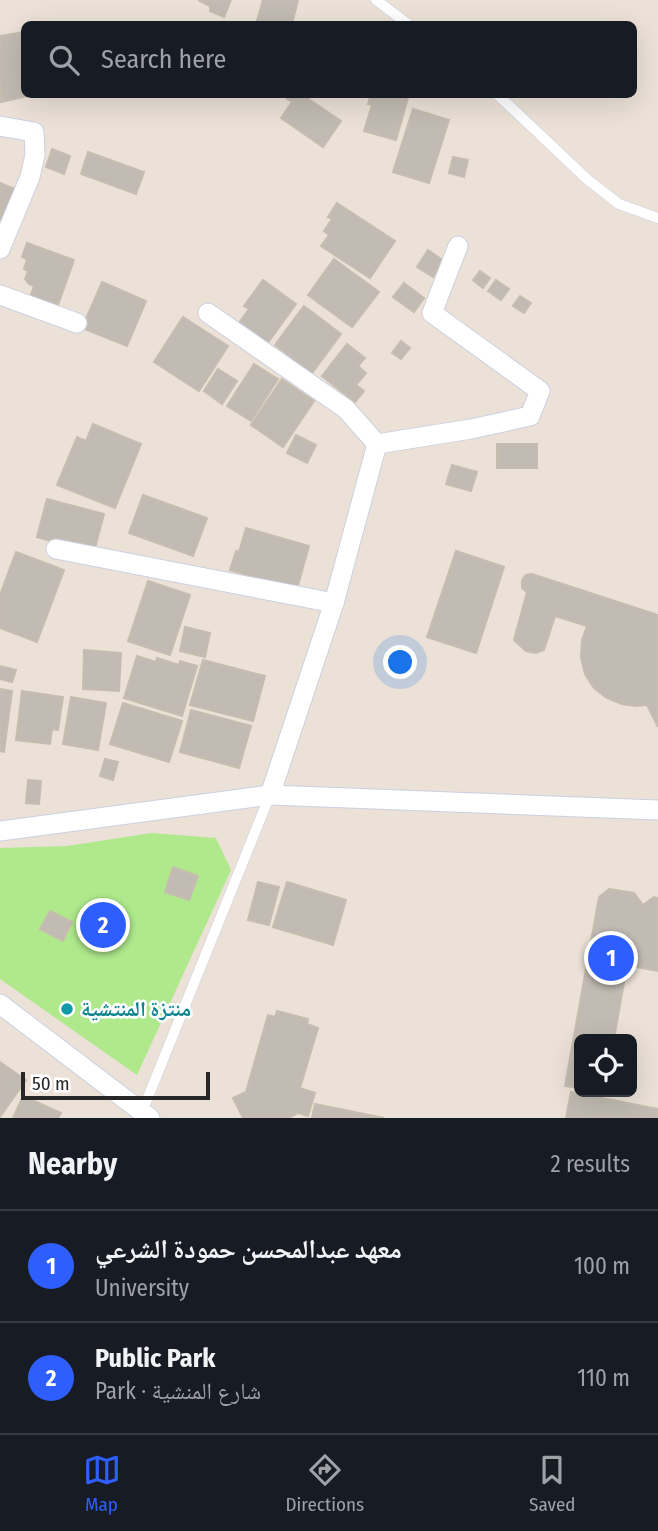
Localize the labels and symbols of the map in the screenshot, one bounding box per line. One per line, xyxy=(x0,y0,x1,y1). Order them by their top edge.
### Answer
your location xyxy=(383,645,417,679)
pin: 2 xyxy=(80,899,126,951)
pin: 1 xyxy=(588,932,634,984)
place label: منتزة المنتشية xyxy=(81,996,191,1022)
marker: منتزة المنتشية xyxy=(59,1001,75,1017)
scale bar xyxy=(21,1069,210,1101)

